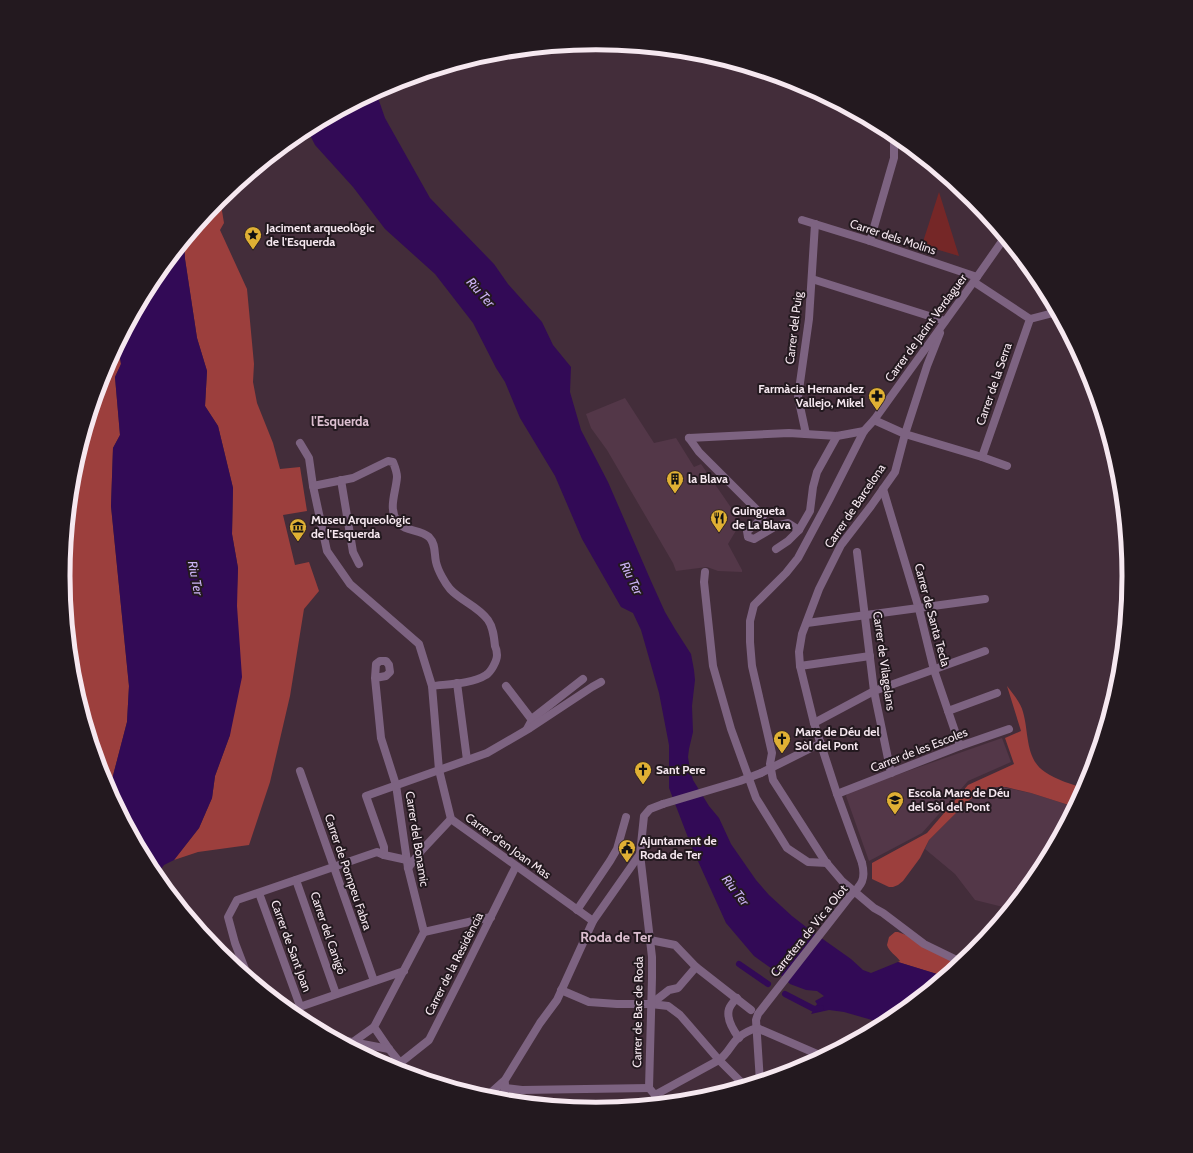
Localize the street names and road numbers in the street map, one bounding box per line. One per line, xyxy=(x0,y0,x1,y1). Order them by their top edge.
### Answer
street label: Carrer dels Molins xyxy=(848,216,938,258)
street label: Carrer de Jacint Verdaguer xyxy=(881,271,970,385)
street label: Carrer del Puig xyxy=(782,290,806,365)
street label: Carrer de la Serra xyxy=(972,340,1015,427)
street label: Carrer de Barcelona xyxy=(821,460,889,551)
street label: Carrer de Santa Tecla xyxy=(911,562,954,668)
street label: Carrer de Vilagelans xyxy=(870,610,899,712)
street label: Carrer de les Escoles xyxy=(868,724,969,775)
street label: Carrer del Bonamic xyxy=(403,790,433,888)
street label: Carrer d'en Joan Mas xyxy=(462,809,554,882)
street label: Carrer de Pompeu Fabra xyxy=(322,812,375,932)
street label: Carretera de Vic a Olot xyxy=(767,882,850,980)
street label: Carrer del Canigó xyxy=(307,889,350,977)
street label: Carrer de Sant Joan xyxy=(268,898,315,994)
street label: Carrer de la Residència xyxy=(421,909,486,1018)
street label: Carrer de Bac de Roda xyxy=(629,956,646,1068)

